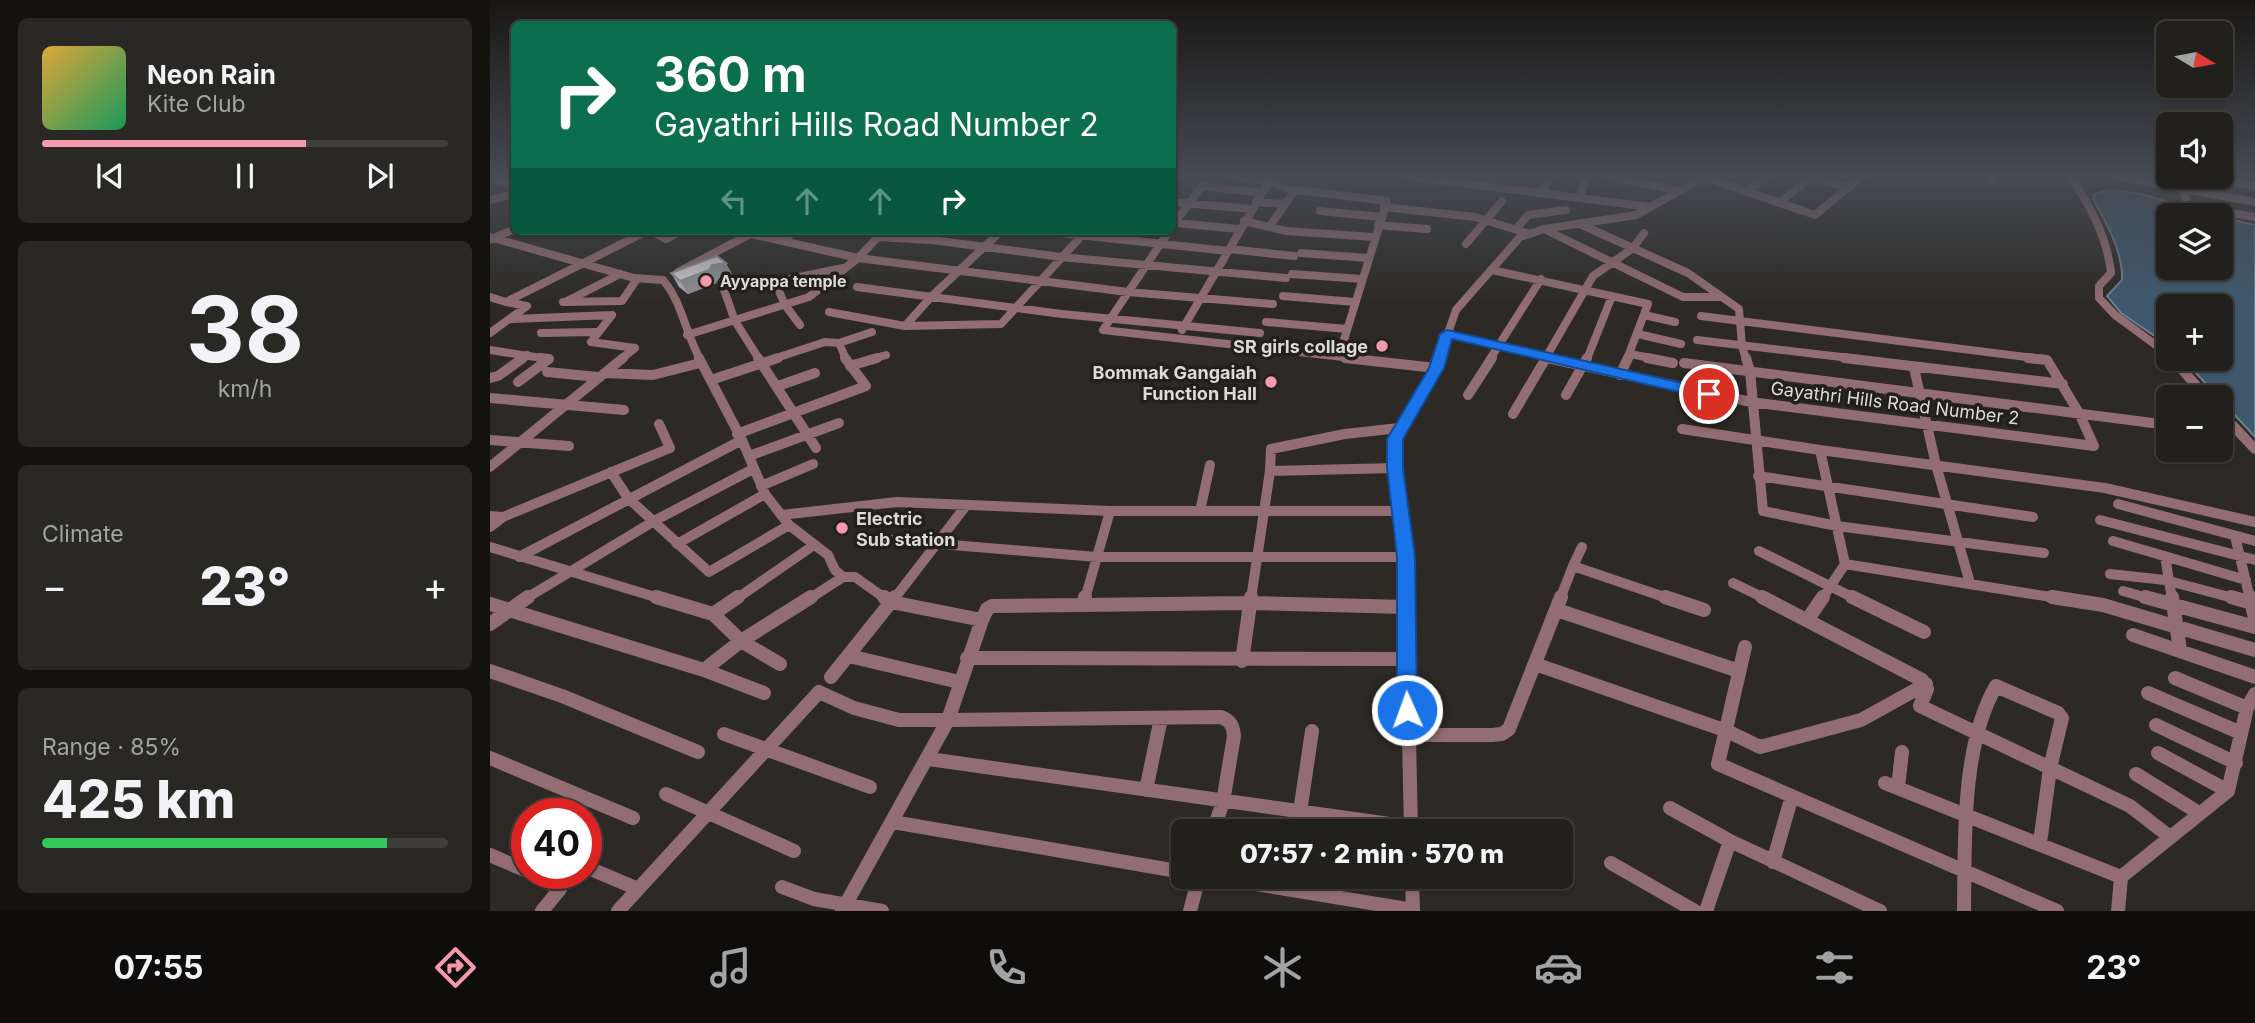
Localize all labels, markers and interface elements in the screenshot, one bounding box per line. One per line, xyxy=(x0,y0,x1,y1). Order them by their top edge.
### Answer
north arrow xyxy=(2156,21,2233,98)
map controls xyxy=(2156,21,2233,462)
text: 360 m xyxy=(654,45,807,104)
icon: right xyxy=(539,49,630,140)
text: Neon Rain xyxy=(147,59,276,90)
text: Kite Club xyxy=(147,90,246,118)
text: Gayathri Hills Road Number 2 xyxy=(654,105,1099,144)
button: sound xyxy=(2156,112,2233,189)
icon: previous xyxy=(91,157,129,195)
icon: pause xyxy=(226,157,264,195)
icon: next xyxy=(361,157,399,195)
icon: left xyxy=(715,182,753,220)
icon: ahead xyxy=(788,182,826,220)
icon: ahead xyxy=(861,182,899,220)
icon: right xyxy=(934,182,972,220)
button: layers xyxy=(2156,203,2233,280)
place label: Ayyappa temple xyxy=(720,271,846,291)
marker: Ayyappa temple xyxy=(698,273,714,289)
text: 38 xyxy=(186,274,304,384)
button: + xyxy=(2156,294,2233,371)
place label: SR girls collage xyxy=(1233,336,1368,357)
marker: SR girls collage xyxy=(1374,338,1390,354)
place label: Bommak Gangaiah Function Hall xyxy=(1093,362,1257,404)
pin xyxy=(1679,364,1739,424)
marker: Bommak Gangaiah Function Hall xyxy=(1263,374,1279,390)
text: km/h xyxy=(218,375,272,403)
icon: arrive xyxy=(1690,375,1728,413)
street label: Gayathri Hills Road Number 2 xyxy=(1770,377,2020,429)
button: − xyxy=(2156,385,2233,462)
place label: Electric Sub station xyxy=(856,508,956,550)
text: Climate xyxy=(42,520,124,548)
marker: Electric Sub station xyxy=(834,520,850,536)
text: 23° xyxy=(199,555,291,618)
text: − xyxy=(42,563,67,609)
text: + xyxy=(423,563,448,609)
position arrow xyxy=(1370,673,1444,747)
text: Range · 85% xyxy=(42,733,181,761)
text: 425 km xyxy=(42,768,235,831)
speed limit sign: 40 xyxy=(511,798,602,889)
text: 07:57 · 2 min · 570 m xyxy=(1240,838,1504,869)
icon: directions xyxy=(431,943,480,992)
icon: music xyxy=(706,943,755,992)
icon: phone xyxy=(982,943,1031,992)
icon: climate xyxy=(1258,943,1307,992)
icon: car xyxy=(1534,943,1583,992)
icon: filters xyxy=(1810,943,1859,992)
text: 07:55 xyxy=(113,948,204,987)
text: 23° xyxy=(2086,948,2142,987)

